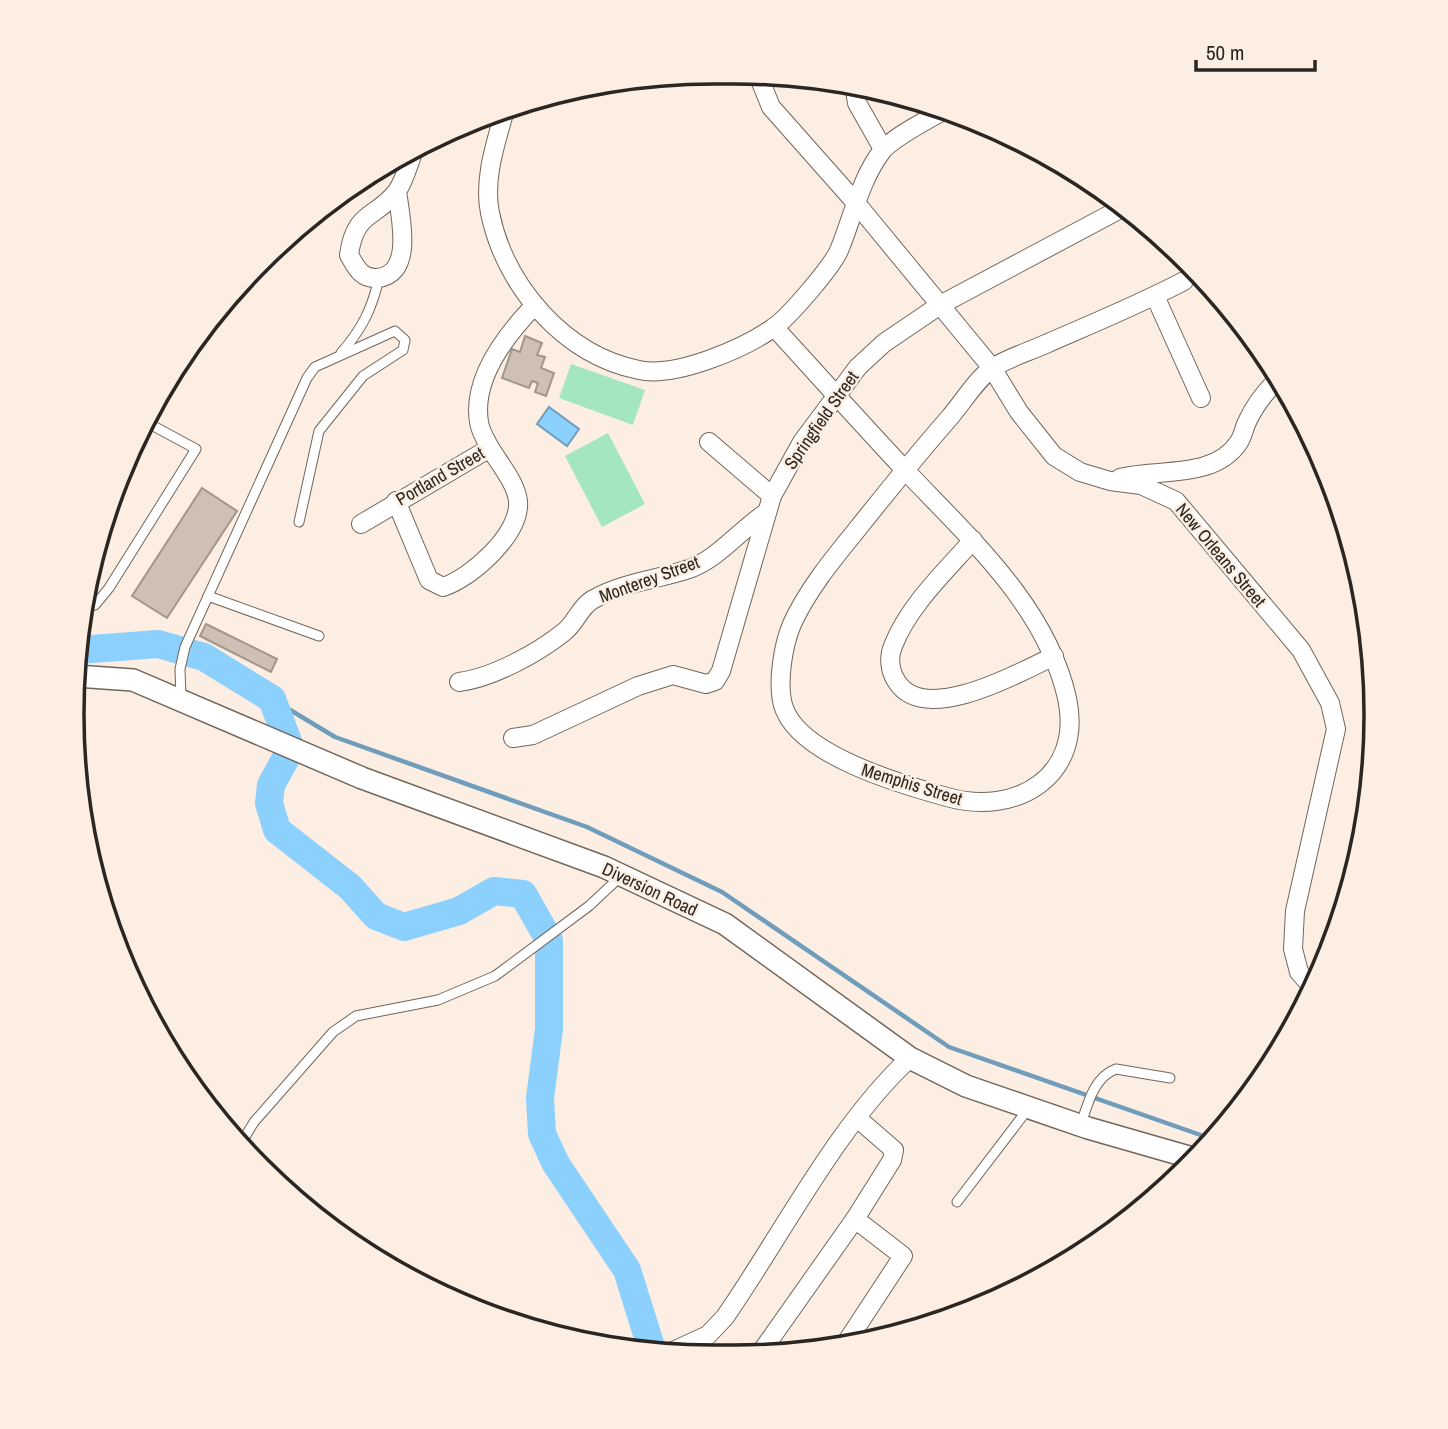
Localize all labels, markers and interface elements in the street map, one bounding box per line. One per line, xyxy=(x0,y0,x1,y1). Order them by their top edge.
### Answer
scale bar xyxy=(1196,28,1315,72)
text: 50 m xyxy=(1206,38,1244,67)
street label: Springfield Street xyxy=(778,366,864,474)
street label: Portland Street xyxy=(391,441,489,511)
street label: New Orleans Street xyxy=(1170,498,1272,612)
street label: Monterey Street xyxy=(595,549,703,609)
street label: Memphis Street xyxy=(859,757,965,811)
street label: Diversion Road xyxy=(598,856,702,922)

